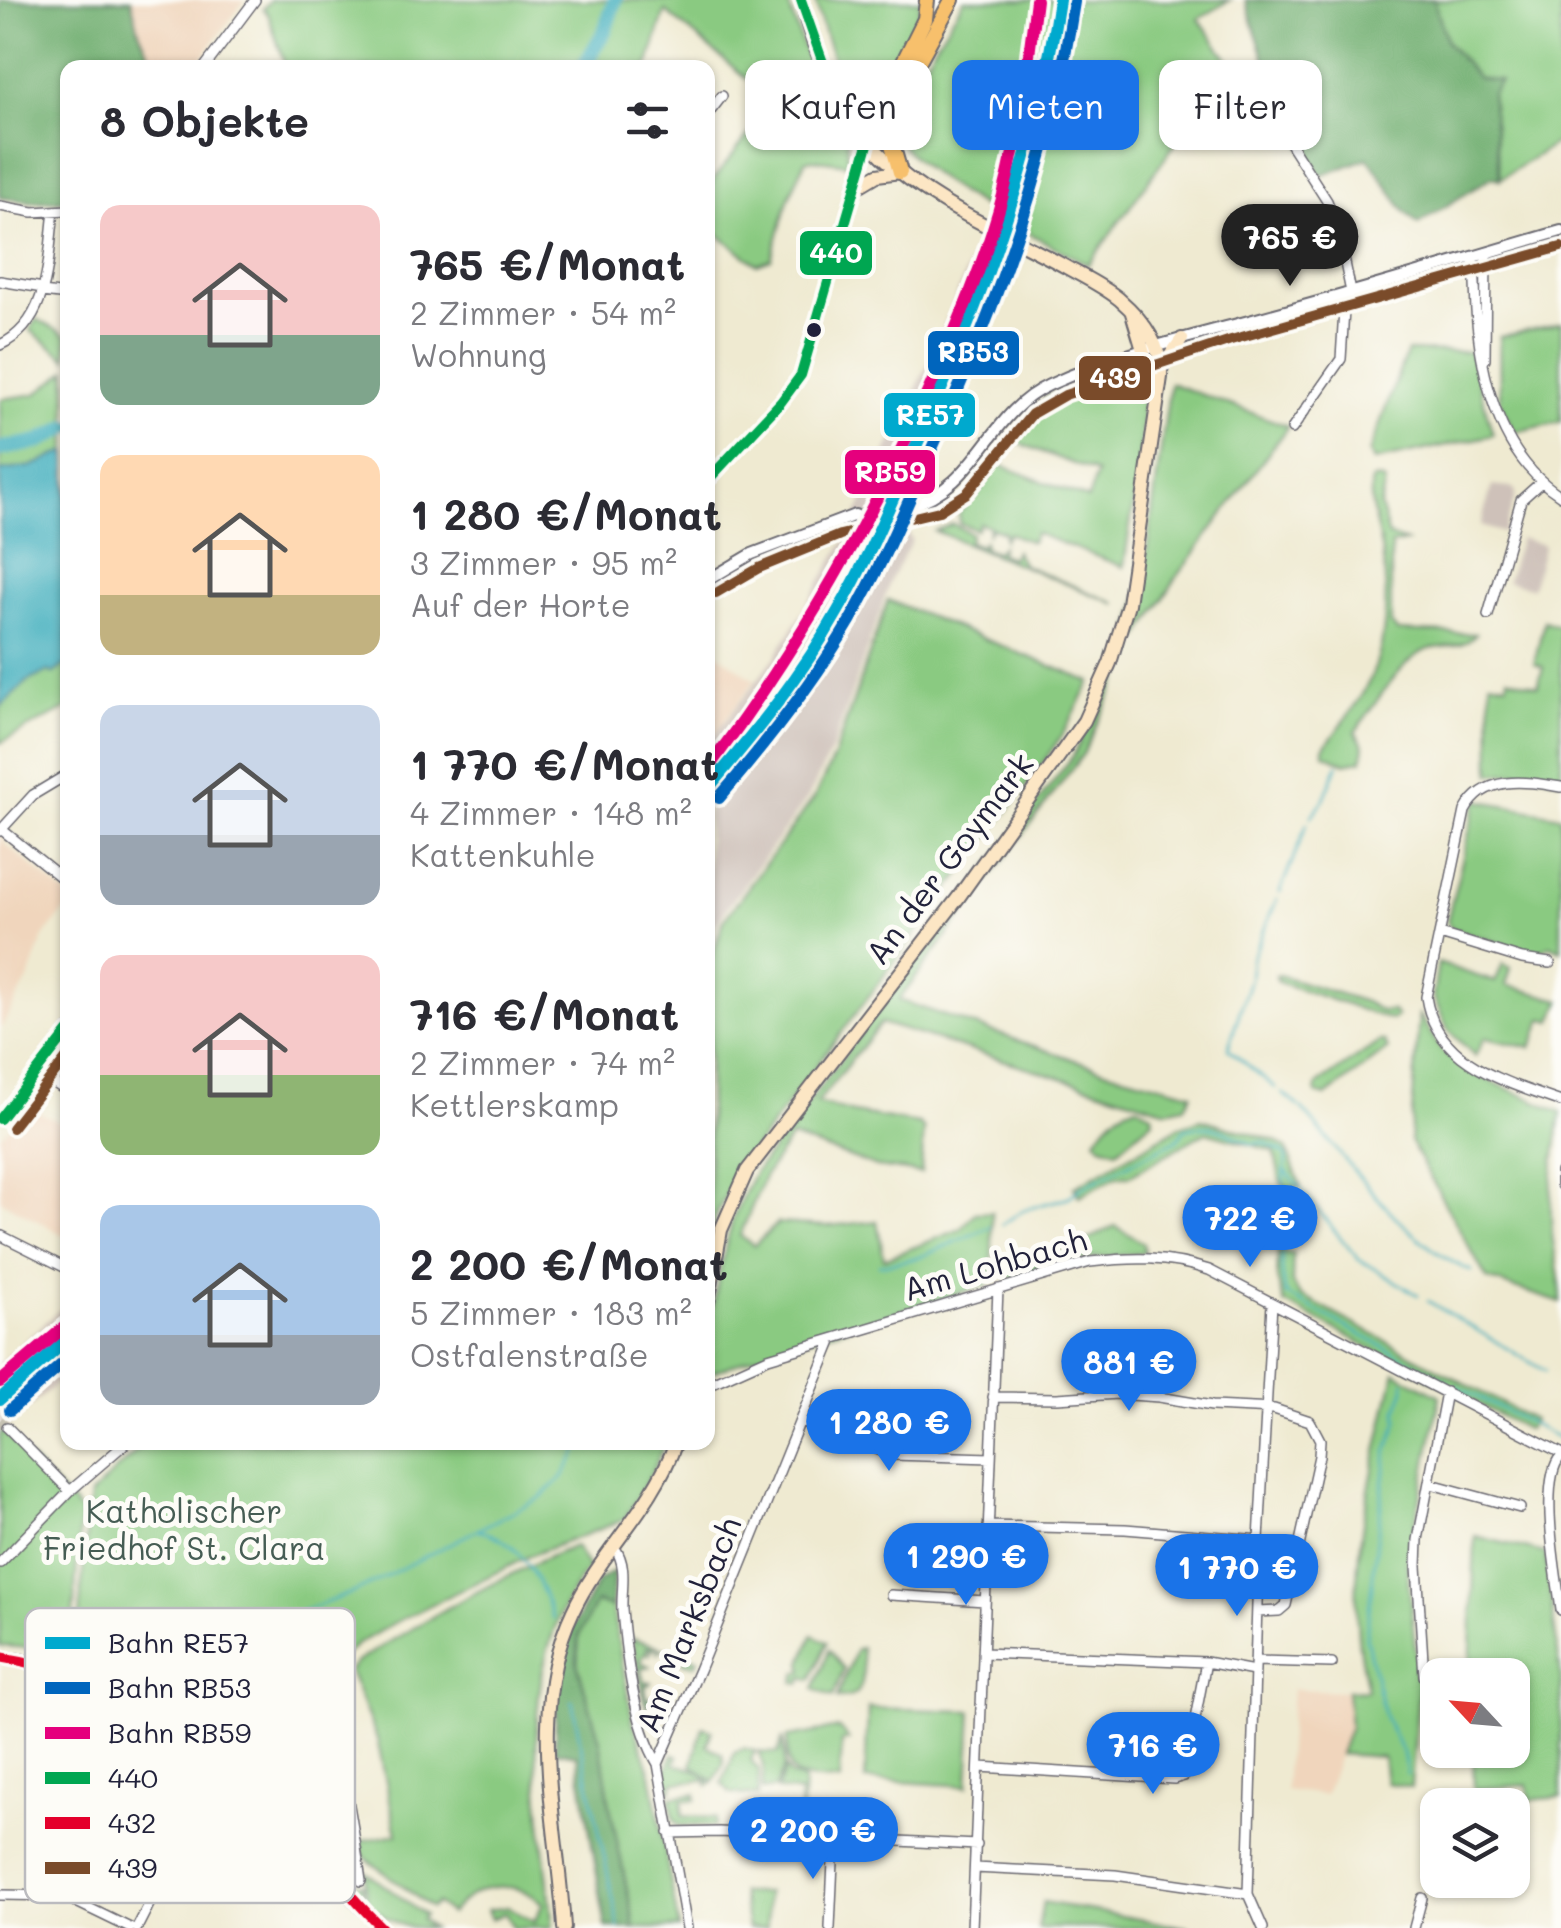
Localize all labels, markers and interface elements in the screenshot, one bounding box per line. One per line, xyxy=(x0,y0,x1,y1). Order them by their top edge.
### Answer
chip: Kaufen xyxy=(745,60,932,150)
chip: Mieten xyxy=(952,60,1139,150)
chip: Filter xyxy=(1159,60,1322,150)
text: 8 Objekte xyxy=(100,93,309,148)
icon: filters xyxy=(620,93,675,148)
pin: 765 € xyxy=(1220,204,1360,289)
text: 765 € xyxy=(1243,215,1337,257)
line badge: 440 xyxy=(798,229,874,277)
text: 440 xyxy=(809,234,863,270)
text: 765 €/Monat xyxy=(410,236,685,291)
icon: home xyxy=(180,245,300,365)
text: 2 Zimmer · 54 m² xyxy=(410,291,676,333)
unlabelled marker xyxy=(804,320,824,340)
line badge: RB53 xyxy=(926,329,1021,377)
text: Wohnung xyxy=(410,333,547,375)
text: RB53 xyxy=(937,333,1009,369)
line badge: 439 xyxy=(1077,354,1153,402)
text: 439 xyxy=(1089,359,1141,395)
line badge: RE57 xyxy=(882,391,977,439)
text: RE57 xyxy=(895,396,965,432)
line badge: RB59 xyxy=(843,448,937,496)
text: RB59 xyxy=(854,453,926,489)
text: 1 280 €/Monat xyxy=(410,486,722,541)
icon: home xyxy=(180,495,300,615)
text: 3 Zimmer · 95 m² xyxy=(410,541,677,583)
text: Auf der Horte xyxy=(410,583,630,625)
text: 1 770 €/Monat xyxy=(410,736,719,791)
street label: An der Goymark xyxy=(855,744,1043,973)
icon: home xyxy=(180,745,300,865)
text: 4 Zimmer · 148 m² xyxy=(410,791,692,833)
text: Kattenkuhle xyxy=(410,833,595,875)
text: 716 €/Monat xyxy=(410,986,679,1041)
icon: home xyxy=(180,995,300,1115)
text: 2 Zimmer · 74 m² xyxy=(410,1041,675,1083)
text: Kettlerskamp xyxy=(410,1083,619,1125)
pin: 722 € xyxy=(1180,1185,1320,1270)
text: 722 € xyxy=(1204,1196,1296,1238)
street label: Am Lohbach xyxy=(898,1217,1091,1309)
text: 2 200 €/Monat xyxy=(410,1236,728,1291)
icon: home xyxy=(180,1245,300,1365)
text: 5 Zimmer · 183 m² xyxy=(410,1291,692,1333)
pin: 881 € xyxy=(1059,1329,1199,1414)
text: Ostfalenstraße xyxy=(410,1333,649,1375)
text: 881 € xyxy=(1083,1340,1175,1382)
pin: 1 280 € xyxy=(797,1389,981,1474)
text: 1 280 € xyxy=(828,1400,950,1442)
park label: Katholischer Friedhof St. Clara xyxy=(43,1489,325,1568)
street label: Am Marksbach xyxy=(625,1510,750,1738)
pin: 1 290 € xyxy=(874,1523,1058,1608)
text: 1 290 € xyxy=(906,1534,1026,1576)
pin: 1 770 € xyxy=(1145,1534,1329,1619)
text: 1 770 € xyxy=(1177,1545,1297,1587)
legend xyxy=(25,1608,355,1903)
text: Bahn RE57 xyxy=(108,1624,249,1660)
north arrow xyxy=(1420,1658,1530,1768)
map controls xyxy=(1420,1658,1530,1898)
text: Bahn RB53 xyxy=(108,1669,251,1705)
pin: 716 € xyxy=(1083,1712,1223,1797)
text: Bahn RB59 xyxy=(108,1714,251,1750)
text: 716 € xyxy=(1109,1723,1197,1765)
text: 440 xyxy=(108,1759,158,1795)
button: layers xyxy=(1420,1788,1530,1898)
pin: 2 200 € xyxy=(721,1797,905,1882)
text: 432 xyxy=(108,1804,156,1840)
text: 2 200 € xyxy=(750,1808,876,1850)
text: 439 xyxy=(108,1849,157,1885)

